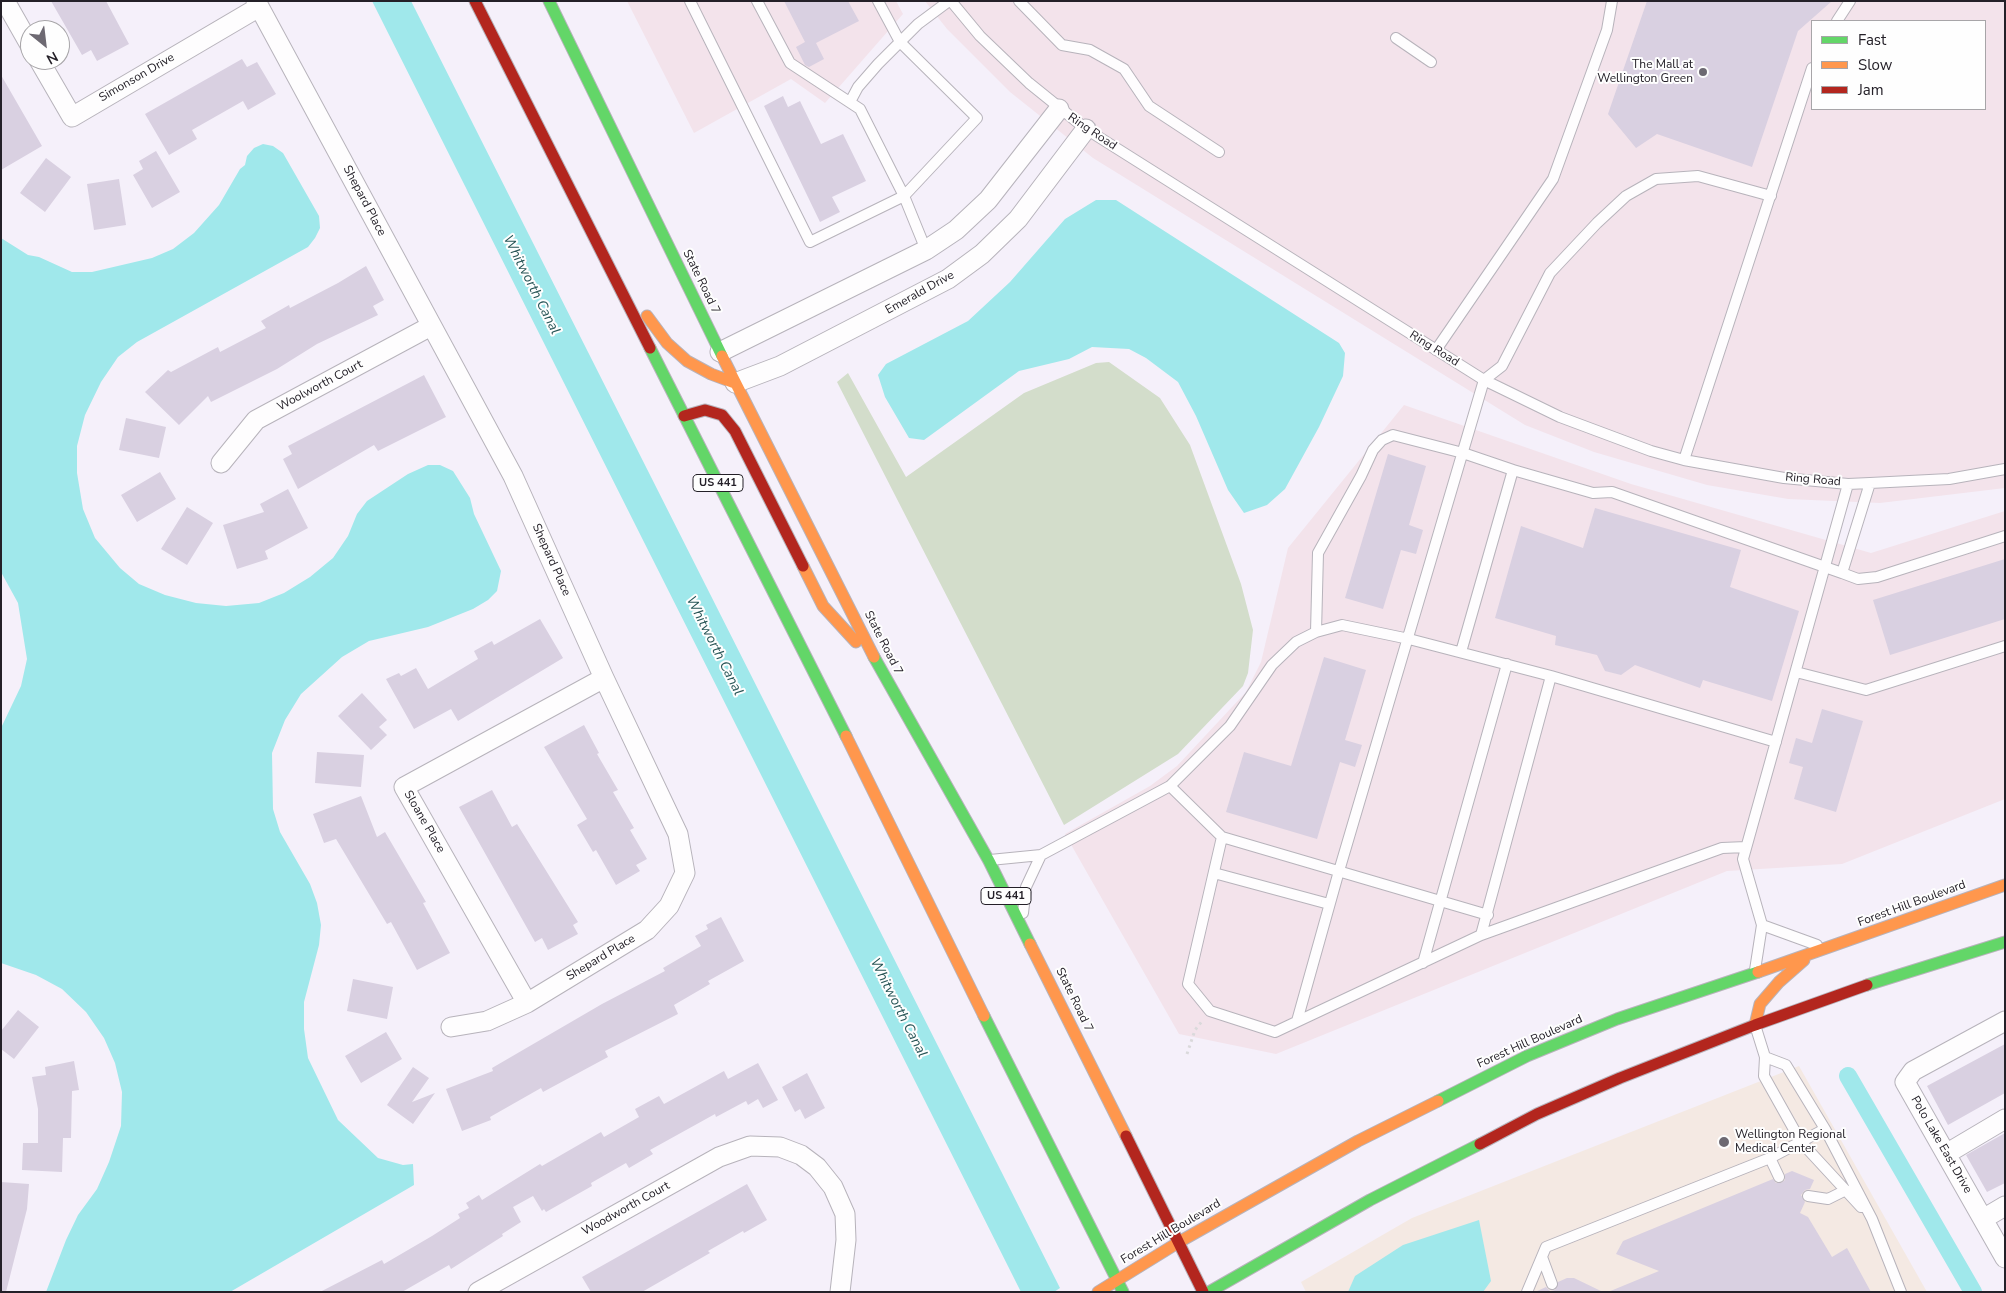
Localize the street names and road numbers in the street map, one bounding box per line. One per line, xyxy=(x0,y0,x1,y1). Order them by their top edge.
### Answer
street label: Simonson Drive xyxy=(97,51,177,105)
street label: Ring Road xyxy=(1065,110,1119,154)
street label: Shepard Place xyxy=(339,163,389,239)
street label: State Road 7 xyxy=(679,248,723,316)
street label: Emerald Drive xyxy=(883,268,957,318)
street label: Ring Road xyxy=(1407,328,1461,370)
street label: Woolworth Court xyxy=(275,357,365,415)
street label: Ring Road xyxy=(1785,470,1841,490)
road number: US 441 xyxy=(693,474,743,492)
street label: Shepard Place xyxy=(529,522,573,598)
street label: State Road 7 xyxy=(861,609,905,677)
street label: Sloane Place xyxy=(400,788,448,856)
street label: Forest Hill Boulevard xyxy=(1856,878,1968,930)
road number: US 441 xyxy=(981,888,1031,904)
street label: Shepard Place xyxy=(564,932,638,984)
street label: State Road 7 xyxy=(1052,966,1096,1034)
street label: Forest Hill Boulevard xyxy=(1475,1012,1585,1072)
street label: Polo Lake East Drive xyxy=(1907,1094,1975,1196)
street label: Woodworth Court xyxy=(580,1179,672,1239)
street label: Forest Hill Boulevard xyxy=(1119,1197,1223,1267)

